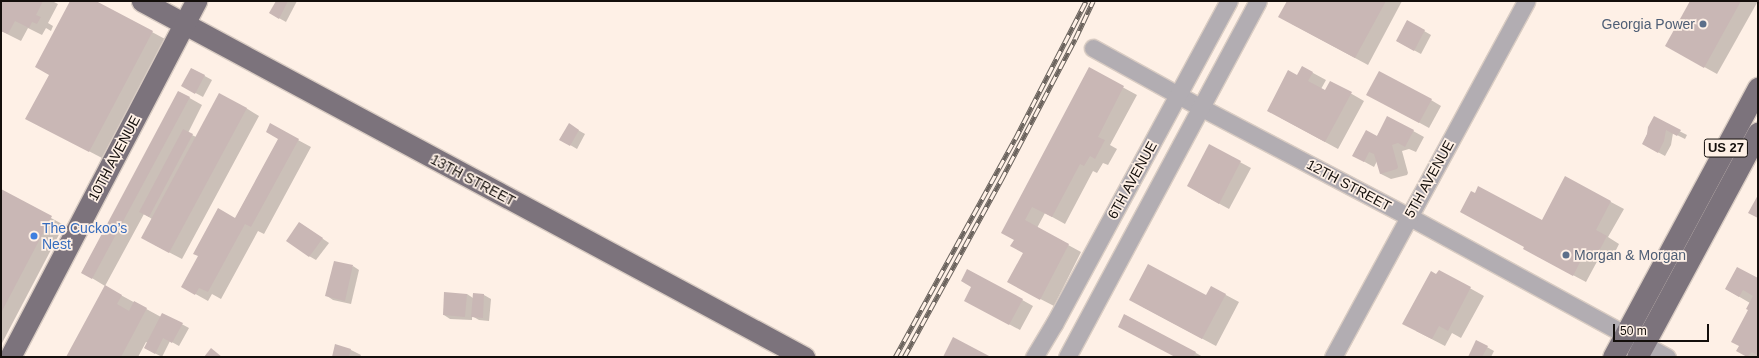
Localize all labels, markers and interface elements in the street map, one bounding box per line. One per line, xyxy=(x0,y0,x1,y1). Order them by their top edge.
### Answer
place label: Georgia Power xyxy=(1602,16,1695,32)
marker: Georgia Power xyxy=(1698,19,1708,29)
street label: 10TH AVENUE xyxy=(84,112,144,204)
street label: 5TH AVENUE xyxy=(1401,137,1457,221)
road number: US 27 xyxy=(1703,137,1749,159)
street label: 6TH AVENUE xyxy=(1104,138,1160,222)
street label: 13TH STREET xyxy=(428,151,518,209)
street label: 12TH STREET xyxy=(1304,156,1394,214)
place label: The Cuckoo’s Nest xyxy=(42,220,127,252)
marker: The Cuckoo’s Nest xyxy=(29,231,39,241)
place label: Morgan & Morgan xyxy=(1574,247,1686,263)
marker: Morgan & Morgan xyxy=(1561,250,1571,260)
scale bar xyxy=(1615,316,1711,342)
text: 50 m xyxy=(1620,324,1647,338)

